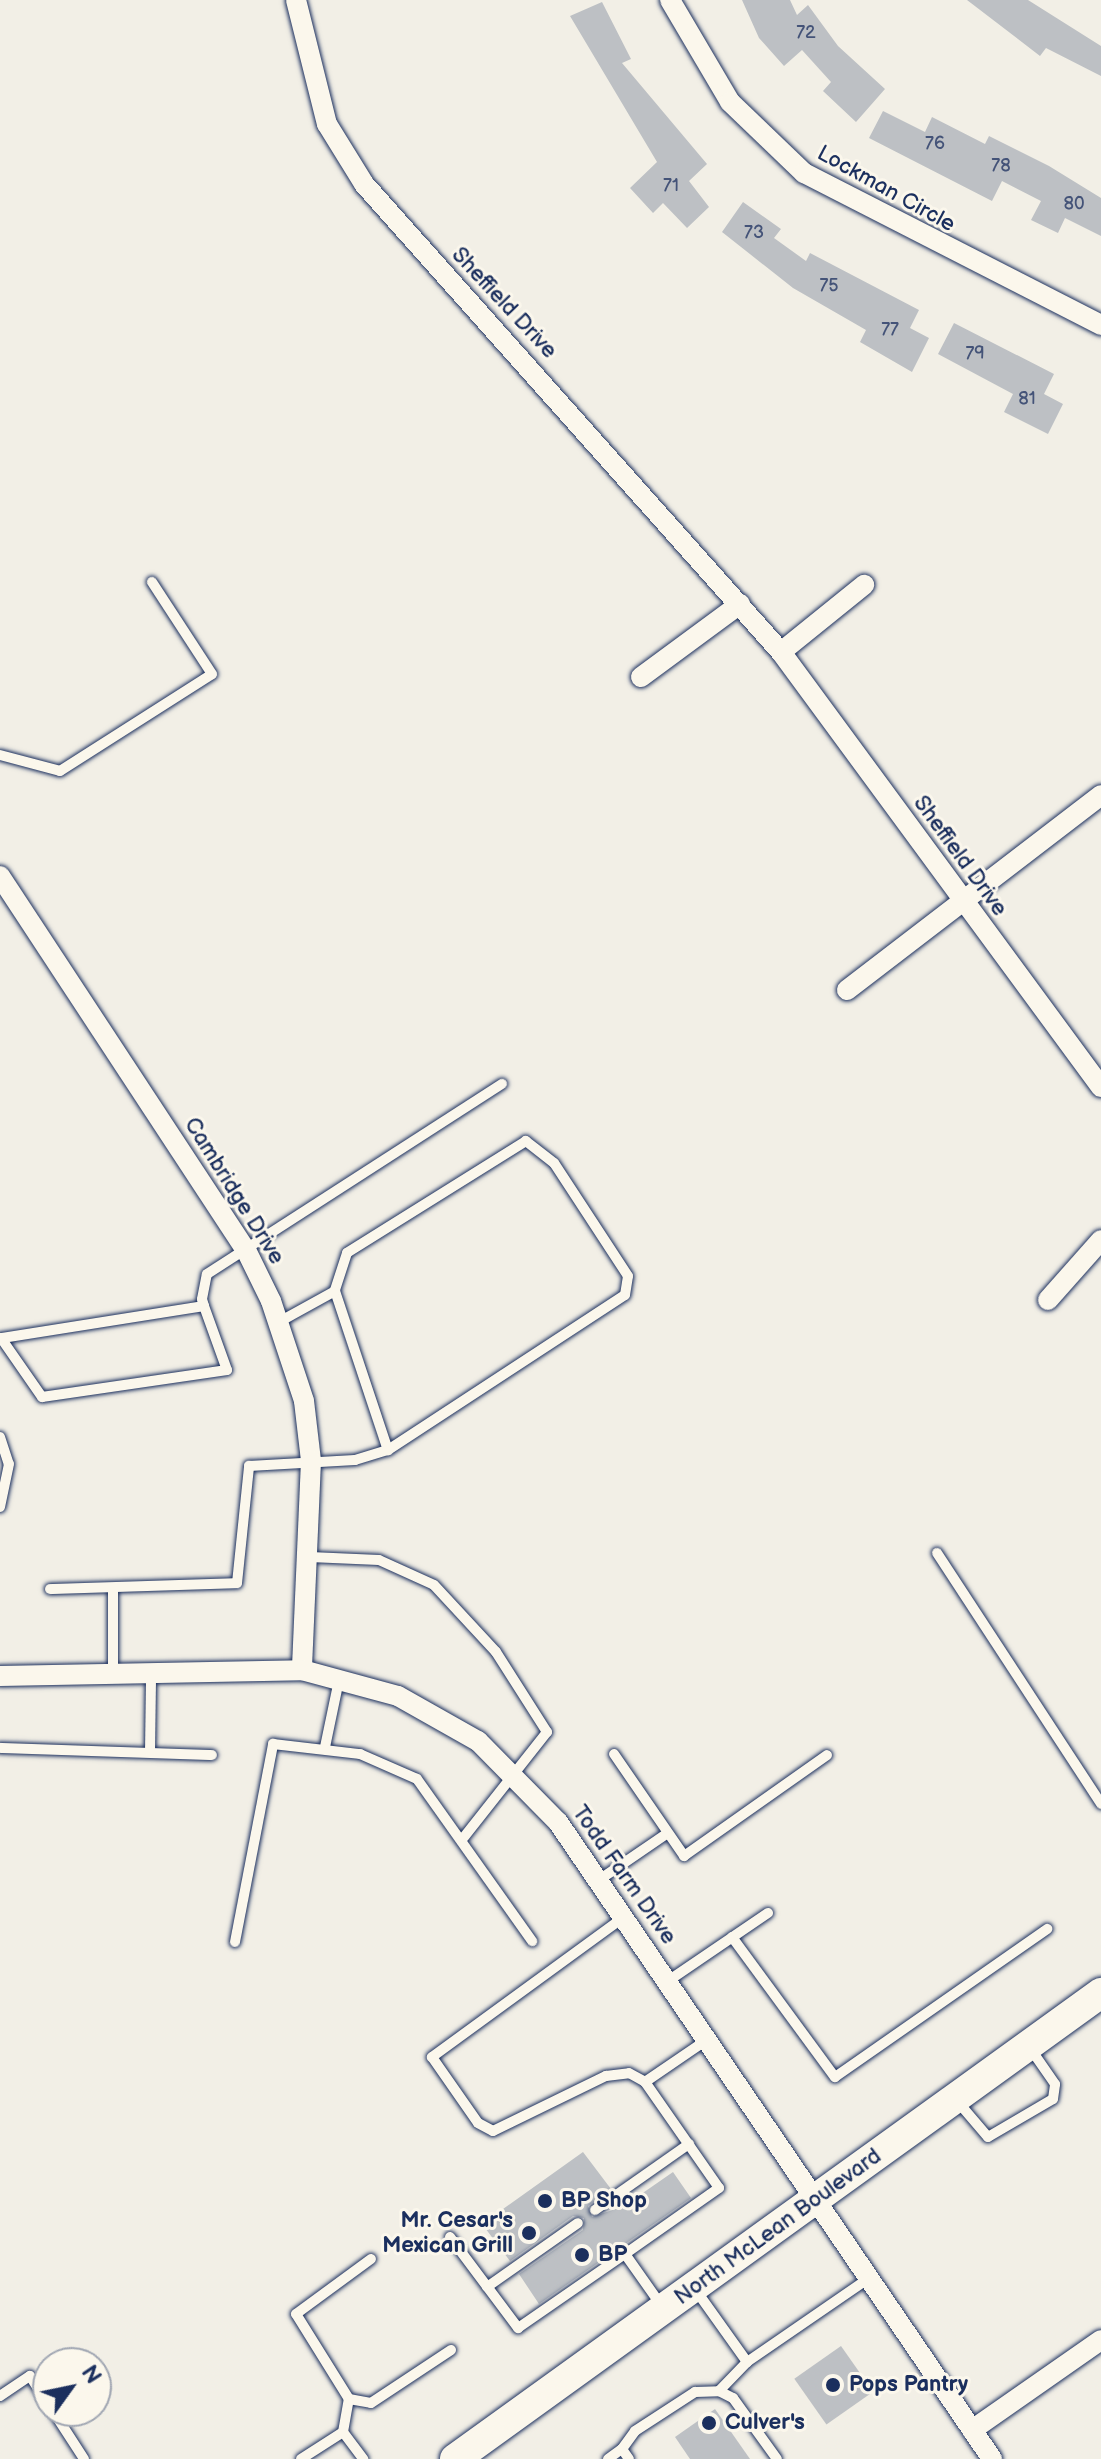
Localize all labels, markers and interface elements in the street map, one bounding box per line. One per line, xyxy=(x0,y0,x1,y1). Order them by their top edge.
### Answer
house number: 72 xyxy=(796,22,816,44)
house number: 76 xyxy=(925,133,945,155)
street label: Lockman Circle xyxy=(812,140,960,238)
house number: 78 xyxy=(991,155,1011,177)
house number: 71 xyxy=(663,175,679,197)
house number: 80 xyxy=(1063,193,1085,215)
house number: 73 xyxy=(744,222,764,244)
street label: Sheffield Drive xyxy=(446,242,562,364)
house number: 75 xyxy=(819,275,839,297)
house number: 77 xyxy=(881,319,899,341)
house number: 79 xyxy=(965,343,985,365)
house number: 81 xyxy=(1018,388,1036,410)
street label: Sheffield Drive xyxy=(908,791,1012,921)
street label: Cambridge Drive xyxy=(178,1113,290,1269)
street label: Todd Farm Drive xyxy=(566,1801,682,1949)
street label: North McLean Boulevard xyxy=(670,2143,886,2311)
place label: BP Shop xyxy=(561,2188,647,2214)
marker: BP Shop xyxy=(536,2192,554,2210)
place label: Mr. Cesar's Mexican Grill xyxy=(382,2207,513,2258)
marker: Mr. Cesar's Mexican Grill xyxy=(520,2224,538,2242)
place label: BP xyxy=(598,2242,627,2268)
marker: BP xyxy=(573,2246,591,2264)
north arrow xyxy=(32,2347,112,2427)
text: N xyxy=(75,2360,107,2389)
place label: Pops Pantry xyxy=(849,2372,968,2398)
marker: Pops Pantry xyxy=(824,2376,842,2394)
place label: Culver's xyxy=(725,2410,805,2436)
marker: Culver's xyxy=(700,2414,718,2432)

